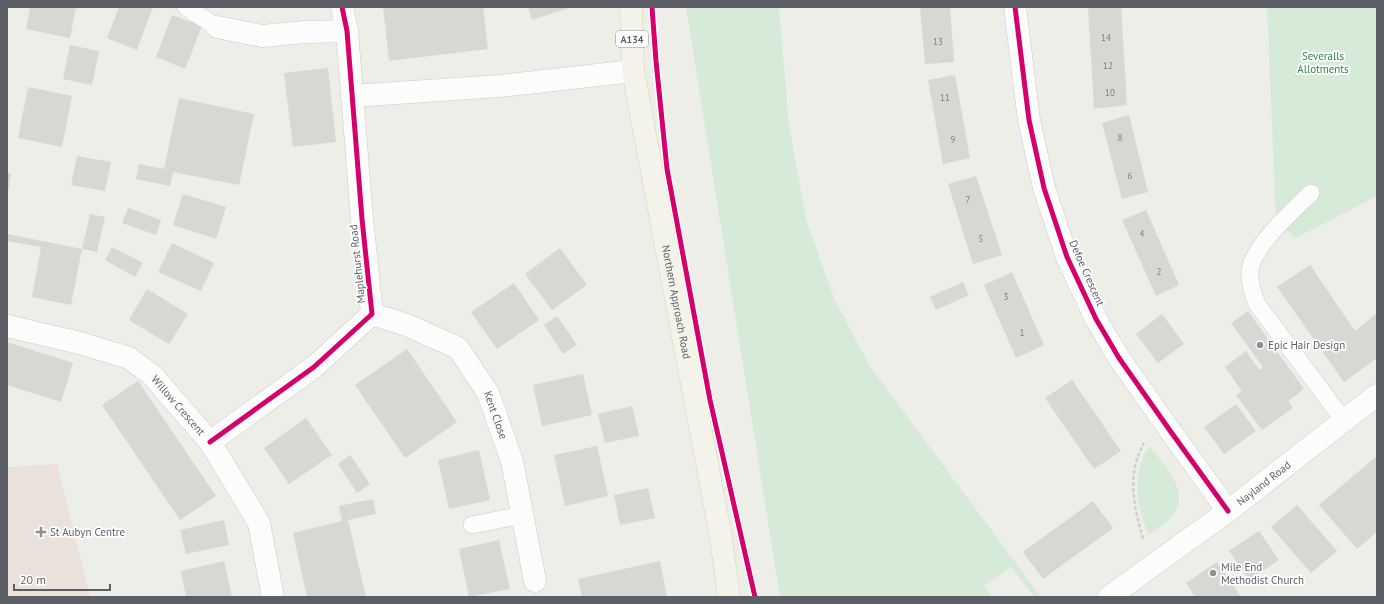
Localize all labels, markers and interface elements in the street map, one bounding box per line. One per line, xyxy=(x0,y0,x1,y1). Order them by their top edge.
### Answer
road number: A134 xyxy=(616,31,648,47)
house number: 14 xyxy=(1101,32,1111,43)
house number: 13 xyxy=(933,36,943,47)
park label: Severalls Allotments xyxy=(1297,49,1349,76)
house number: 12 xyxy=(1103,60,1113,71)
house number: 10 xyxy=(1105,87,1115,98)
house number: 11 xyxy=(940,92,950,103)
house number: 8 xyxy=(1118,132,1123,143)
house number: 9 xyxy=(951,134,956,145)
house number: 6 xyxy=(1128,170,1133,181)
house number: 7 xyxy=(966,194,971,205)
street label: Maplehurst Road xyxy=(346,224,368,304)
house number: 4 xyxy=(1140,228,1145,239)
house number: 5 xyxy=(979,233,984,244)
street label: Defoe Crescent xyxy=(1066,238,1108,308)
street label: Northern Approach Road xyxy=(659,244,694,360)
house number: 2 xyxy=(1157,266,1162,277)
house number: 3 xyxy=(1004,291,1009,302)
house number: 1 xyxy=(1020,327,1025,338)
place label: Epic Hair Design xyxy=(1268,338,1345,352)
marker: Epic Hair Design xyxy=(1255,340,1265,350)
street label: Willow Crescent xyxy=(148,372,208,439)
street label: Kent Close xyxy=(481,389,511,441)
street label: Nayland Road xyxy=(1234,458,1294,509)
place label: St Aubyn Centre xyxy=(50,525,125,539)
marker: St Aubyn Centre xyxy=(35,526,47,538)
place label: Mile End Methodist Church xyxy=(1221,560,1304,587)
scale bar xyxy=(14,566,110,592)
marker: Mile End Methodist Church xyxy=(1208,568,1218,578)
text: 20 m xyxy=(20,572,46,587)

